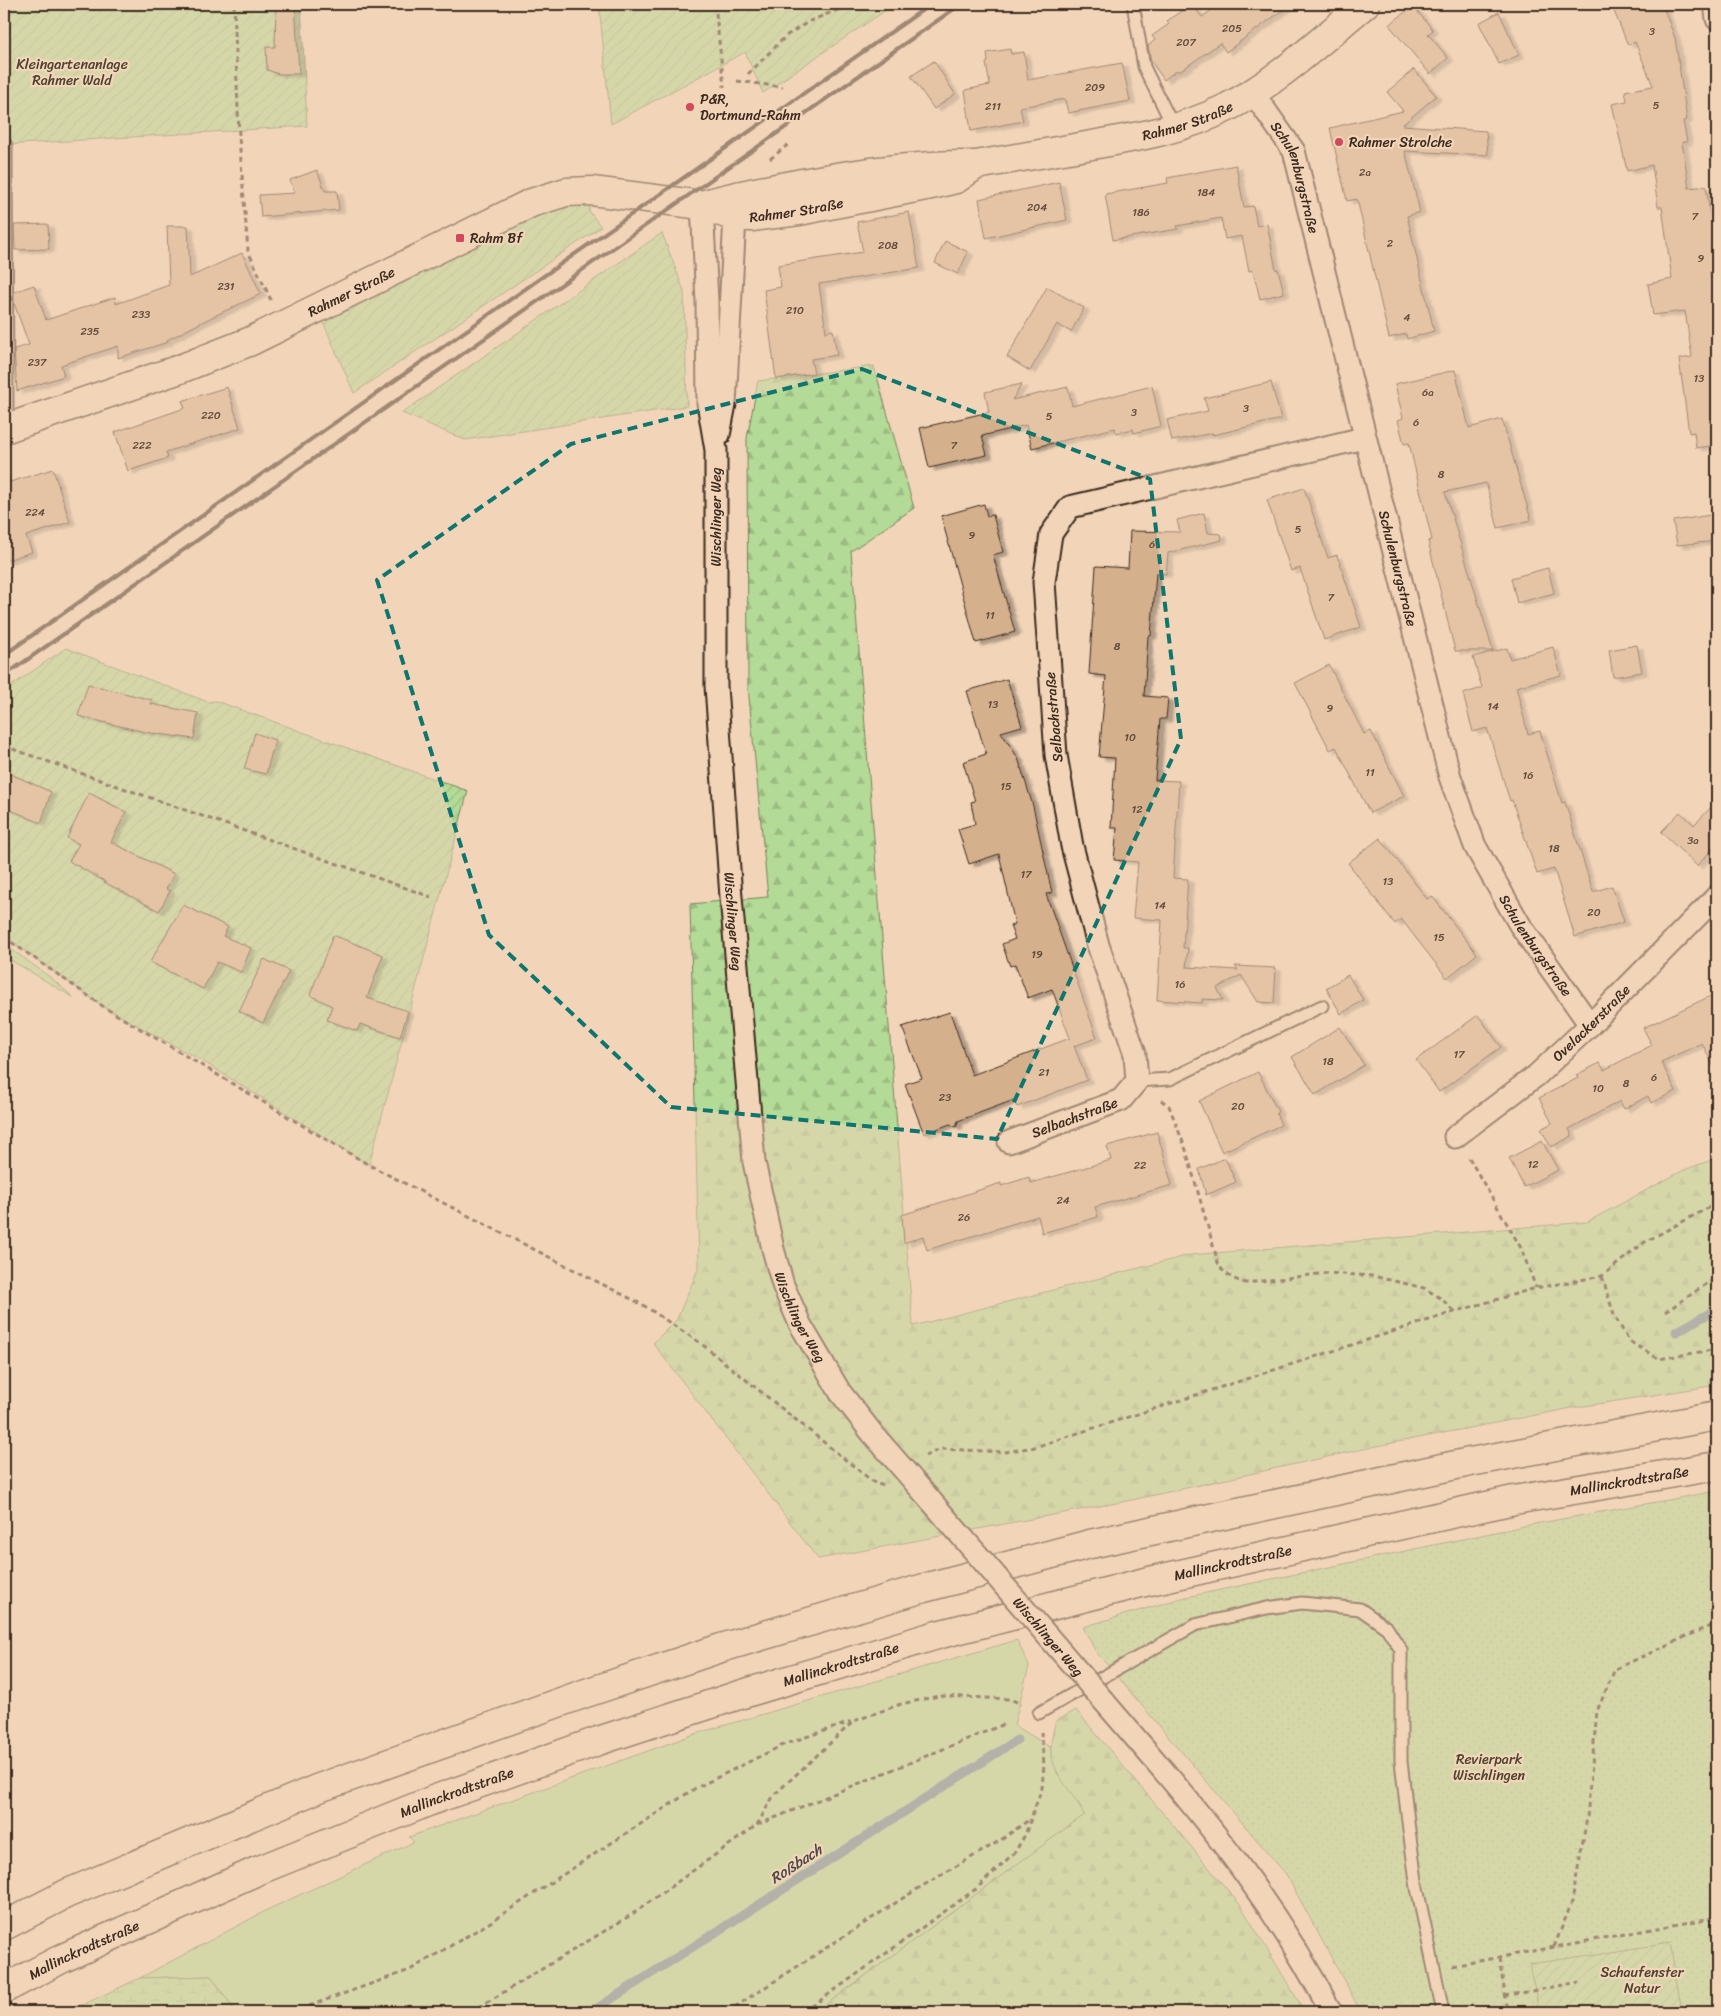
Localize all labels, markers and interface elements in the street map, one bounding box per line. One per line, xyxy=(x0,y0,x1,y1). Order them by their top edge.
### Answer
house number: 205 xyxy=(1222,19,1242,38)
house number: 3 xyxy=(1649,22,1655,41)
house number: 207 xyxy=(1176,33,1197,52)
park label: Kleingartenanlage Rahmer Wald xyxy=(16,52,128,93)
house number: 209 xyxy=(1085,78,1105,97)
place label: P&R, Dortmund-Rahm xyxy=(700,87,801,128)
street label: Rahmer Straße xyxy=(1140,94,1238,148)
house number: 5 xyxy=(1653,96,1660,115)
house number: 211 xyxy=(985,97,1001,116)
marker: P&R, Dortmund-Rahm xyxy=(684,101,696,113)
street label: Schulenburgstraße xyxy=(1264,116,1327,236)
place label: Rahmer Strolche xyxy=(1349,130,1452,155)
marker: Rahmer Strolche xyxy=(1333,136,1345,148)
house number: 2a xyxy=(1359,163,1371,182)
house number: 184 xyxy=(1197,183,1215,202)
street label: Rahmer Straße xyxy=(748,190,845,230)
house number: 204 xyxy=(1027,198,1047,217)
house number: 186 xyxy=(1132,203,1150,222)
house number: 7 xyxy=(1692,207,1699,226)
place label: Rahm Bf xyxy=(470,226,524,251)
marker: Rahm Bf xyxy=(454,232,466,244)
house number: 2 xyxy=(1387,234,1394,253)
house number: 208 xyxy=(878,236,898,255)
house number: 9 xyxy=(1698,249,1705,268)
street label: Rahmer Straße xyxy=(303,259,399,324)
house number: 231 xyxy=(217,277,235,296)
house number: 210 xyxy=(786,301,804,320)
house number: 233 xyxy=(132,305,150,324)
house number: 4 xyxy=(1404,308,1411,327)
house number: 235 xyxy=(80,322,100,341)
house number: 237 xyxy=(28,353,47,372)
house number: 13 xyxy=(1694,369,1704,388)
house number: 6a xyxy=(1422,383,1434,402)
house number: 3 xyxy=(1243,399,1249,418)
house number: 3 xyxy=(1131,403,1137,422)
house number: 220 xyxy=(201,406,221,425)
house number: 5 xyxy=(1046,407,1053,426)
house number: 6 xyxy=(1413,413,1419,432)
house number: 222 xyxy=(132,436,152,455)
house number: 7 xyxy=(951,436,958,455)
house number: 8 xyxy=(1438,465,1445,484)
street label: Wischlinger Weg xyxy=(704,467,729,567)
house number: 224 xyxy=(25,503,45,522)
street label: Schulenburgstraße xyxy=(1371,507,1424,629)
house number: 5 xyxy=(1295,520,1302,539)
house number: 9 xyxy=(969,526,976,545)
house number: 6 xyxy=(1149,535,1155,554)
house number: 7 xyxy=(1328,588,1335,607)
house number: 11 xyxy=(985,606,995,625)
house number: 8 xyxy=(1114,637,1121,656)
street label: Selbachstraße xyxy=(1038,671,1070,763)
house number: 13 xyxy=(988,695,998,714)
house number: 14 xyxy=(1487,697,1499,716)
house number: 9 xyxy=(1327,699,1334,718)
house number: 10 xyxy=(1124,728,1136,747)
house number: 11 xyxy=(1365,763,1375,782)
house number: 16 xyxy=(1523,766,1533,785)
house number: 15 xyxy=(1000,777,1012,796)
house number: 12 xyxy=(1131,800,1143,819)
house number: 3a xyxy=(1687,831,1699,850)
house number: 18 xyxy=(1548,839,1560,858)
house number: 17 xyxy=(1021,865,1032,884)
street label: Wischlinger Weg xyxy=(717,871,750,972)
house number: 13 xyxy=(1383,872,1393,891)
street label: Schulenburgstraße xyxy=(1492,889,1579,1002)
house number: 14 xyxy=(1154,896,1166,915)
house number: 20 xyxy=(1587,903,1601,922)
house number: 15 xyxy=(1433,928,1445,947)
house number: 19 xyxy=(1031,945,1043,964)
house number: 16 xyxy=(1175,975,1185,994)
street label: Ovelackerstraße xyxy=(1546,978,1636,1068)
house number: 17 xyxy=(1454,1045,1465,1064)
house number: 18 xyxy=(1322,1052,1334,1071)
house number: 21 xyxy=(1038,1063,1050,1082)
house number: 6 xyxy=(1651,1068,1657,1087)
house number: 8 xyxy=(1623,1074,1630,1093)
house number: 10 xyxy=(1592,1079,1604,1098)
house number: 23 xyxy=(939,1088,951,1107)
street label: Selbachstraße xyxy=(1028,1090,1121,1145)
house number: 20 xyxy=(1231,1097,1245,1116)
house number: 12 xyxy=(1527,1155,1539,1174)
house number: 22 xyxy=(1134,1156,1147,1175)
house number: 24 xyxy=(1056,1191,1070,1210)
house number: 26 xyxy=(958,1208,970,1227)
street label: Wischlinger Weg xyxy=(767,1269,833,1368)
street label: Mallinckrodtstraße xyxy=(1568,1458,1691,1503)
street label: Mallinckrodtstraße xyxy=(1171,1537,1294,1588)
street label: Wischlinger Weg xyxy=(1006,1591,1090,1683)
street label: Mallinckrodtstraße xyxy=(780,1635,902,1694)
park label: Revierpark Wischlingen xyxy=(1453,1747,1526,1788)
street label: Mallinckrodtstraße xyxy=(396,1760,517,1825)
water label: Roßbach xyxy=(765,1837,828,1891)
street label: Mallinckrodtstraße xyxy=(24,1913,143,1987)
park label: Schaufenster Natur xyxy=(1600,1960,1685,2001)

